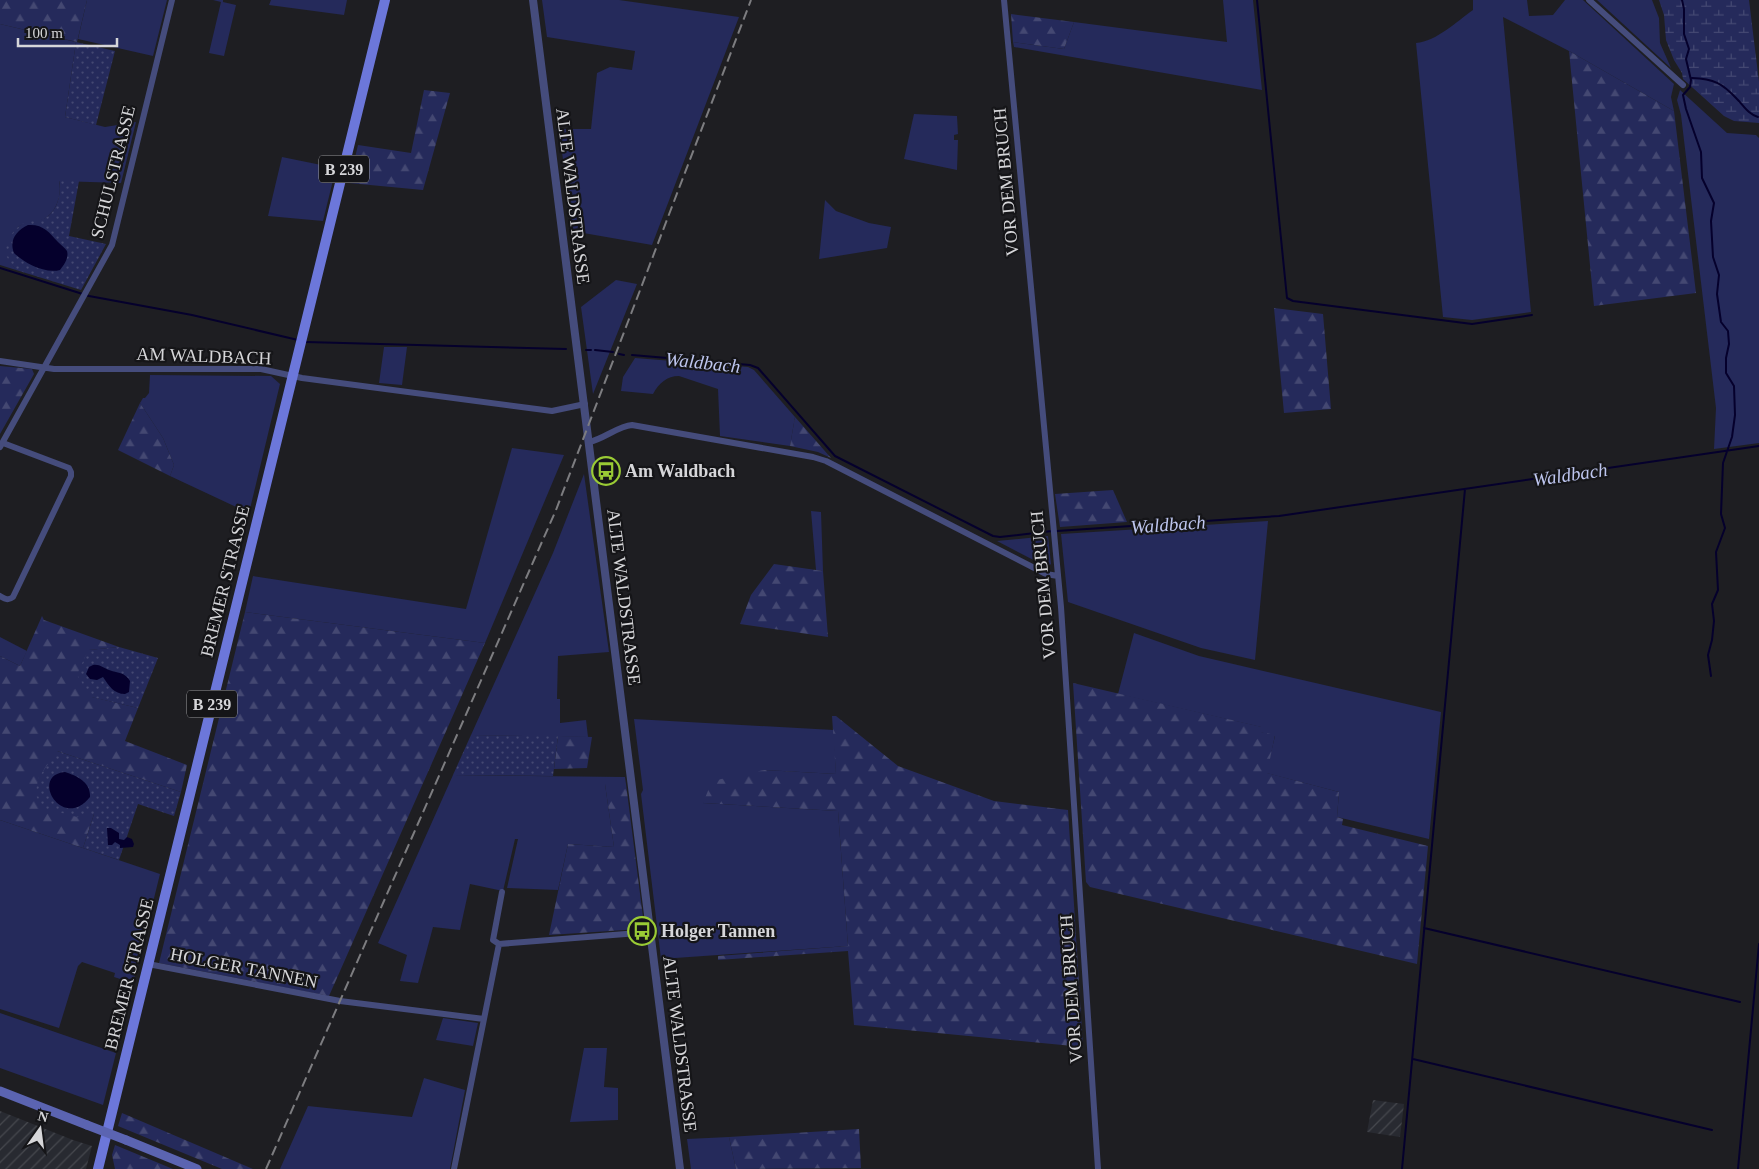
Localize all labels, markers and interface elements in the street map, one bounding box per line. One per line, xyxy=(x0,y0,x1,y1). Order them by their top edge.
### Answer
scale bar xyxy=(18,15,116,47)
text: 100 m xyxy=(25,25,63,41)
street label: SCHULSTRASSE xyxy=(87,104,139,240)
street label: ALTE WALDSTRASSE xyxy=(552,107,594,285)
street label: VOR DEM BRUCH xyxy=(990,107,1022,257)
road number: B 239 xyxy=(319,156,369,182)
street label: AM WALDBACH xyxy=(136,344,272,368)
water label: Waldbach xyxy=(664,348,741,377)
bus stop icon: Am Waldbach xyxy=(591,456,621,486)
water label: Waldbach xyxy=(1531,459,1609,490)
place label: Am Waldbach xyxy=(625,461,735,481)
street label: BREMER STRASSE xyxy=(196,503,254,659)
street label: ALTE WALDSTRASSE xyxy=(603,508,645,686)
street label: VOR DEM BRUCH xyxy=(1027,510,1059,660)
water label: Waldbach xyxy=(1130,511,1206,538)
road number: B 239 xyxy=(187,691,237,718)
street label: BREMER STRASSE xyxy=(100,896,158,1052)
street label: VOR DEM BRUCH xyxy=(1056,914,1086,1064)
bus stop icon: Holger Tannen xyxy=(627,916,657,946)
place label: Holger Tannen xyxy=(661,921,775,941)
street label: HOLGER TANNEN xyxy=(169,944,319,992)
street label: ALTE WALDSTRASSE xyxy=(659,955,701,1133)
north arrow xyxy=(15,1104,65,1154)
text: N xyxy=(36,1108,50,1125)

